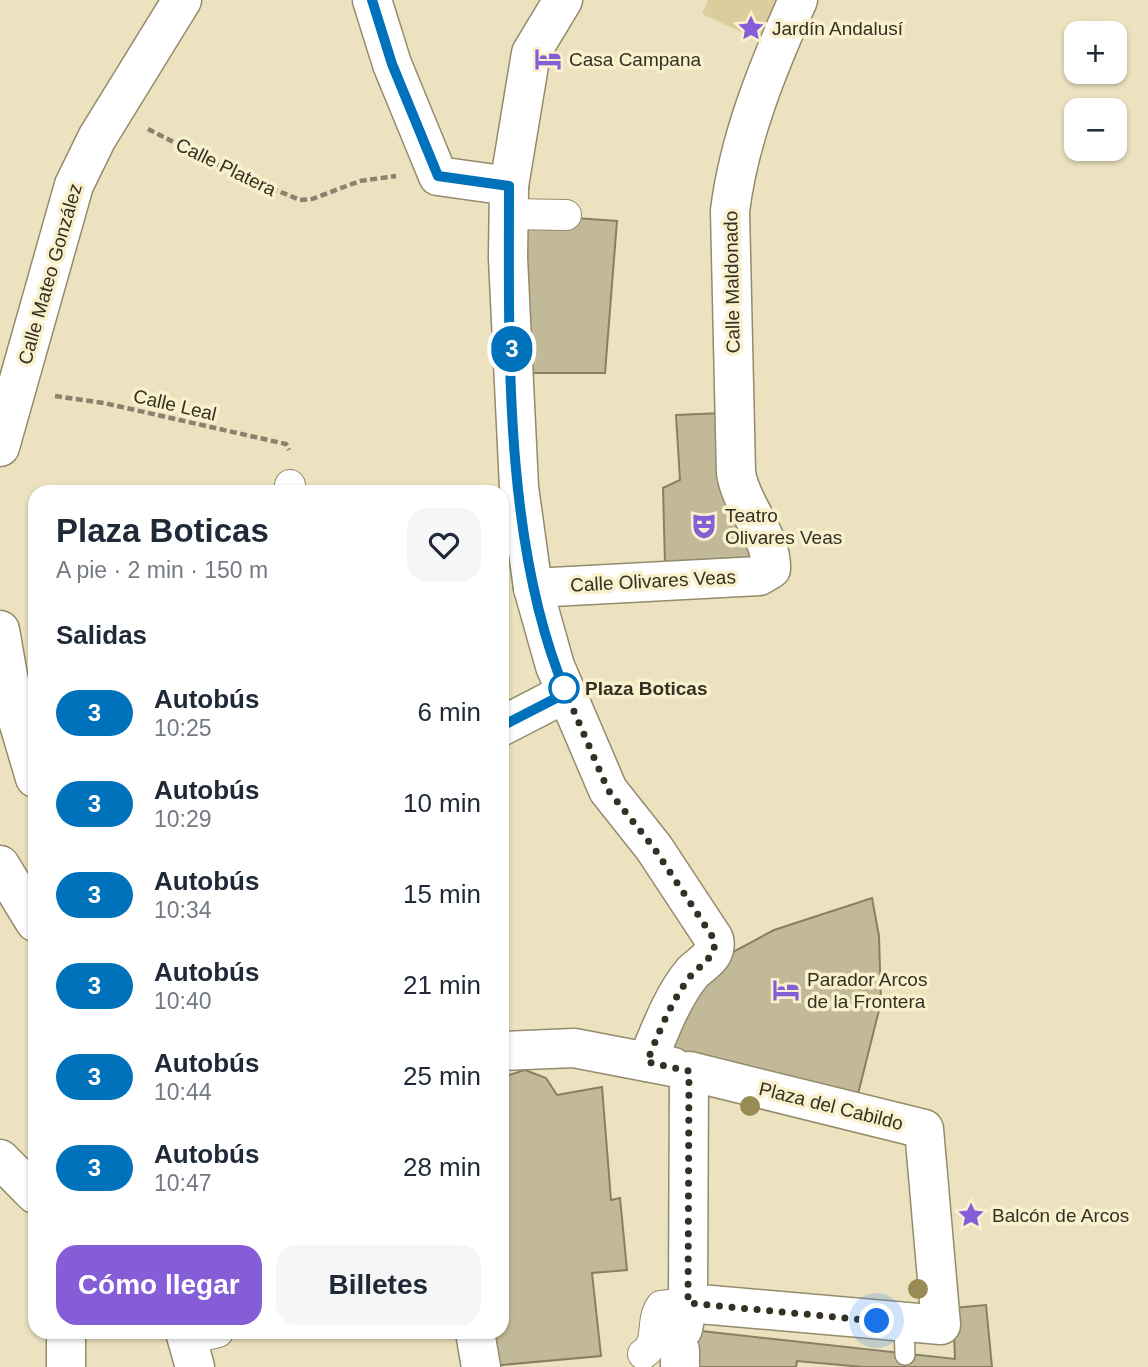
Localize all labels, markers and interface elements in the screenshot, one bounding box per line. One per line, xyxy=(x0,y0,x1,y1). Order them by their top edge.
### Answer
place icon: Jardín Andalusí xyxy=(736,13,766,43)
place label: Jardín Andalusí xyxy=(772,18,904,39)
map controls xyxy=(1064,21,1127,161)
button: + xyxy=(1064,21,1127,84)
hotel icon: Casa Campana xyxy=(533,44,563,74)
place label: Casa Campana xyxy=(569,49,701,70)
button: − xyxy=(1064,98,1127,161)
street label: Calle Platera xyxy=(173,134,280,200)
street label: Calle Mateo González xyxy=(14,181,86,367)
street label: Calle Maldonado xyxy=(720,211,744,353)
line badge: 3 xyxy=(489,326,535,372)
text: 3 xyxy=(505,335,519,362)
street label: Calle Leal xyxy=(131,385,219,425)
place label: Teatro Olivares Veas xyxy=(725,505,842,548)
button: heart xyxy=(407,508,481,582)
theatre icon: Teatro Olivares Veas xyxy=(689,511,719,541)
text: Plaza Boticas xyxy=(56,512,269,549)
text: A pie · 2 min · 150 m xyxy=(56,557,268,583)
street label: Calle Olivares Veas xyxy=(570,566,736,596)
text: Salidas xyxy=(56,620,147,650)
marker: Plaza Boticas xyxy=(549,673,579,703)
place label: Plaza Boticas xyxy=(585,678,708,699)
text: Autobús xyxy=(154,684,259,714)
text: 6 min xyxy=(417,697,481,727)
text: 3 xyxy=(88,699,101,726)
text: 10:25 xyxy=(154,715,212,741)
text: Autobús xyxy=(154,775,259,805)
text: 10 min xyxy=(403,788,481,818)
text: 3 xyxy=(88,790,101,817)
text: 10:29 xyxy=(154,806,212,832)
text: Autobús xyxy=(154,866,259,896)
text: 15 min xyxy=(403,879,481,909)
text: 3 xyxy=(88,881,101,908)
text: 10:34 xyxy=(154,897,212,923)
text: Autobús xyxy=(154,957,259,987)
place label: Parador Arcos de la Frontera xyxy=(807,969,927,1012)
text: 21 min xyxy=(403,970,481,1000)
text: 3 xyxy=(88,972,101,999)
hotel icon: Parador Arcos de la Frontera xyxy=(771,975,801,1005)
text: 10:40 xyxy=(154,988,212,1014)
text: Autobús xyxy=(154,1048,259,1078)
text: 25 min xyxy=(403,1061,481,1091)
text: 3 xyxy=(88,1063,101,1090)
street label: Plaza del Cabildo xyxy=(757,1078,905,1134)
text: 10:44 xyxy=(154,1079,212,1105)
text: Autobús xyxy=(154,1139,259,1169)
text: 28 min xyxy=(403,1152,481,1182)
text: 3 xyxy=(88,1154,101,1181)
text: 10:47 xyxy=(154,1170,212,1196)
place icon: Balcón de Arcos xyxy=(956,1200,986,1230)
place label: Balcón de Arcos xyxy=(992,1205,1129,1226)
button: Cómo llegar xyxy=(56,1245,262,1325)
button: Billetes xyxy=(276,1245,481,1325)
your location xyxy=(859,1303,894,1338)

